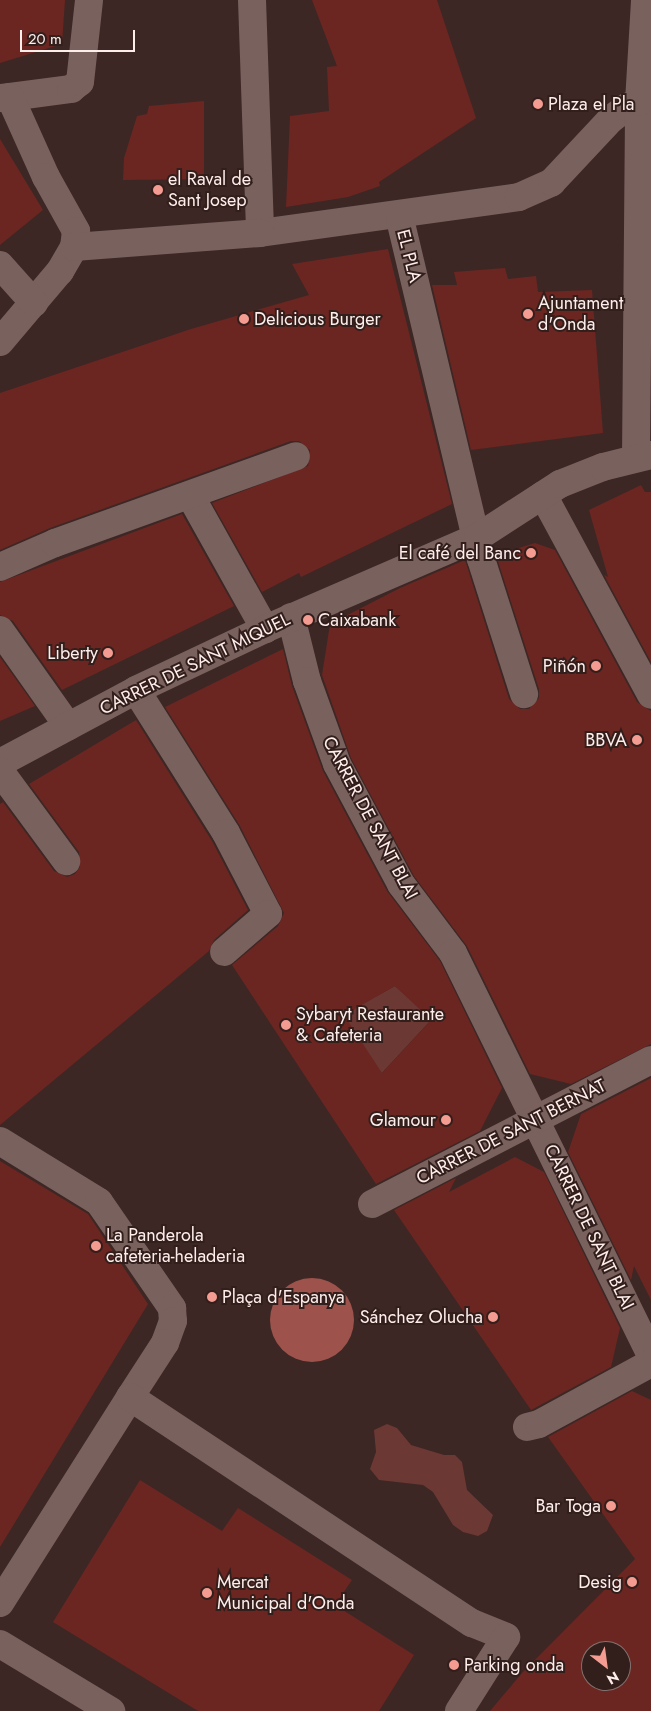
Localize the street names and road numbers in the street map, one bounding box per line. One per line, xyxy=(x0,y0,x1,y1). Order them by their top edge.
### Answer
street label: EL PLA xyxy=(392,227,426,285)
street label: CARRER DE SANT MIQUEL xyxy=(96,608,294,720)
street label: CARRER DE SANT BLAI xyxy=(318,733,422,903)
street label: CARRER DE SANT BERNAT xyxy=(413,1075,609,1189)
street label: CARRER DE SANT BLAI xyxy=(540,1141,638,1313)

